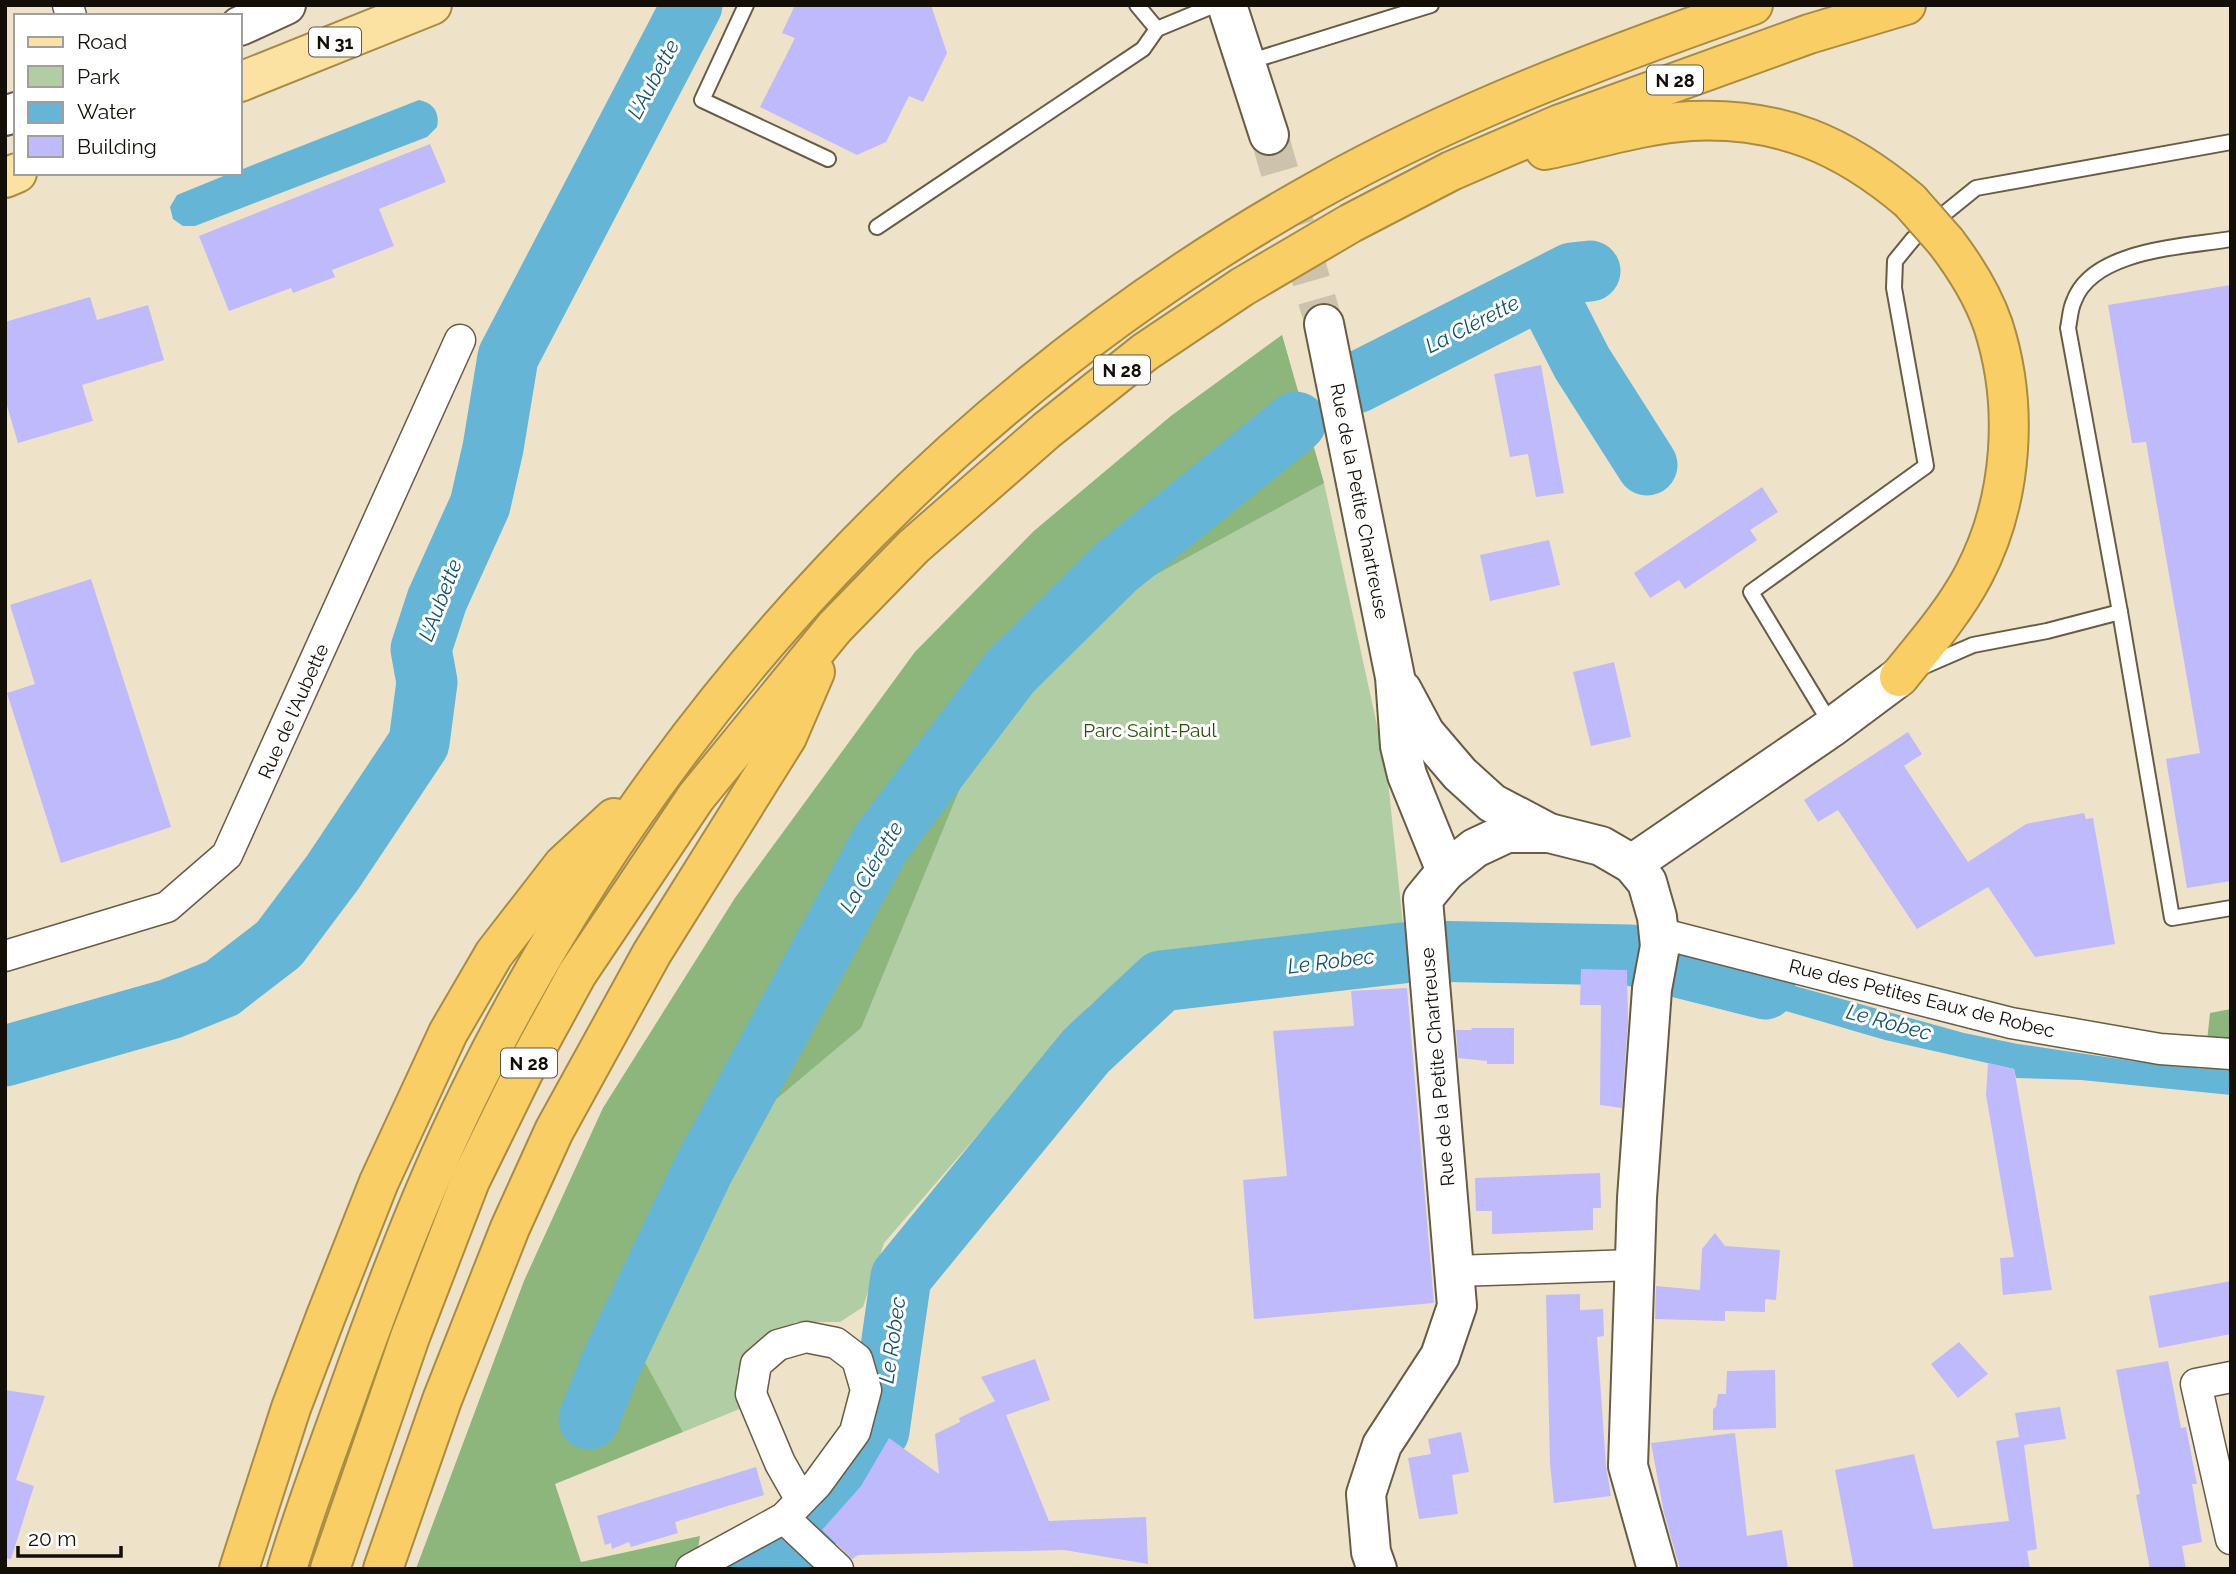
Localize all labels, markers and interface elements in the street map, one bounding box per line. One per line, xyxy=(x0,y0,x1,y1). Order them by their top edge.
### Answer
legend xyxy=(14,14,242,175)
road number: N 31 xyxy=(309,28,361,56)
text: Road xyxy=(77,29,127,54)
water label: L'Aubette xyxy=(622,35,684,123)
text: Park xyxy=(77,64,120,89)
road number: N 28 xyxy=(1647,66,1703,94)
text: Water xyxy=(77,99,136,124)
text: Building xyxy=(77,134,157,159)
water label: La Clérette xyxy=(1421,290,1523,358)
road number: N 28 xyxy=(1094,356,1150,384)
street label: Rue de la Petite Chartreuse xyxy=(1326,381,1394,621)
water label: L'Aubette xyxy=(413,555,467,645)
street label: Rue de l'Aubette xyxy=(253,640,333,782)
park label: Parc Saint-Paul xyxy=(1083,719,1218,741)
water label: La Clérette xyxy=(834,817,908,917)
water label: Le Robec xyxy=(1286,943,1376,979)
street label: Rue de la Petite Chartreuse xyxy=(1416,947,1458,1187)
street label: Rue des Petites Eaux de Robec xyxy=(1787,954,2057,1042)
water label: Le Robec xyxy=(1844,999,1934,1045)
road number: N 28 xyxy=(501,1048,557,1078)
water label: Le Robec xyxy=(874,1295,910,1385)
scale bar xyxy=(18,1514,121,1558)
text: 20 m xyxy=(28,1526,76,1551)

